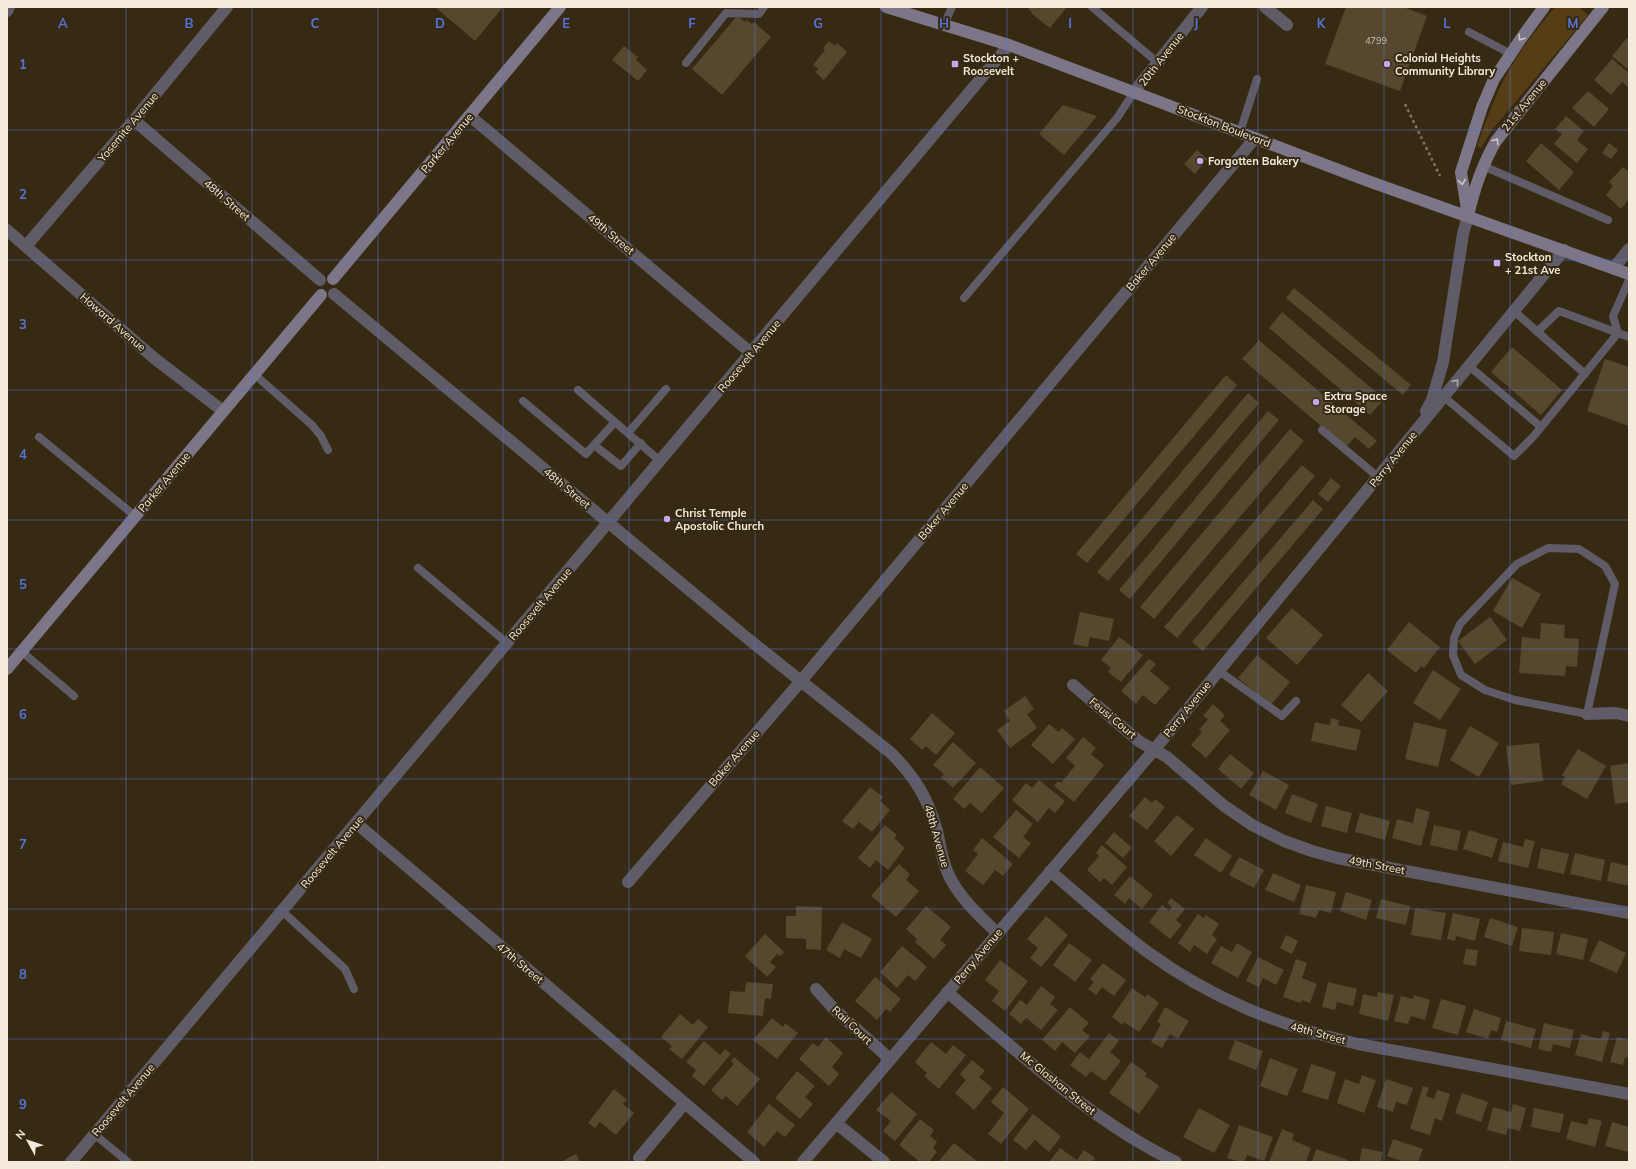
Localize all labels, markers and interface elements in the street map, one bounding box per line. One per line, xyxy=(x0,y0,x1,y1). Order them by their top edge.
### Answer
text: A xyxy=(58,15,68,31)
text: B xyxy=(185,15,194,31)
text: C xyxy=(311,15,320,31)
text: D xyxy=(435,15,445,31)
text: E xyxy=(562,15,570,31)
text: F xyxy=(688,15,696,31)
text: G xyxy=(813,15,823,31)
text: H xyxy=(939,15,949,31)
text: I xyxy=(1068,15,1072,31)
text: J xyxy=(1194,15,1198,31)
text: K xyxy=(1317,15,1327,31)
text: L xyxy=(1443,15,1451,31)
text: M xyxy=(1567,15,1579,31)
street label: 20th Avenue xyxy=(1136,29,1186,89)
one-way arrow xyxy=(1519,34,1526,41)
house number: 4799 xyxy=(1365,35,1387,46)
place label: Stockton + Roosevelt xyxy=(963,51,1019,78)
place label: Colonial Heights Community Library xyxy=(1395,51,1495,78)
text: 1 xyxy=(19,56,27,72)
marker: Stockton + Roosevelt xyxy=(950,59,960,69)
marker: Colonial Heights Community Library xyxy=(1382,59,1392,69)
street label: 21st Avenue xyxy=(1499,76,1549,134)
street label: Yosemite Avenue xyxy=(94,89,161,166)
street label: Stockton Boulevard xyxy=(1175,102,1273,150)
street label: Parker Avenue xyxy=(418,110,476,176)
one-way arrow xyxy=(1491,138,1499,145)
place label: Forgotten Bakery xyxy=(1208,154,1299,168)
marker: Forgotten Bakery xyxy=(1195,156,1205,166)
street label: 48th Street xyxy=(201,176,253,224)
one-way arrow xyxy=(1457,179,1466,185)
text: 2 xyxy=(19,186,27,202)
street label: 49th Street xyxy=(585,210,637,258)
street label: Baker Avenue xyxy=(1123,230,1179,294)
place label: Stockton + 21st Ave xyxy=(1505,250,1560,277)
marker: Stockton + 21st Ave xyxy=(1492,258,1502,268)
street label: Howard Avenue xyxy=(77,290,149,354)
text: 3 xyxy=(19,316,27,332)
street label: Roosevelt Avenue xyxy=(714,317,784,395)
one-way arrow xyxy=(1452,379,1459,386)
place label: Extra Space Storage xyxy=(1324,389,1387,416)
marker: Extra Space Storage xyxy=(1311,397,1321,407)
street label: Perry Avenue xyxy=(1366,428,1420,490)
text: 4 xyxy=(19,446,27,462)
street label: Parker Avenue xyxy=(135,449,193,515)
street label: 48th Street xyxy=(541,464,593,512)
street label: Baker Avenue xyxy=(915,479,971,543)
place label: Christ Temple Apostolic Church xyxy=(675,506,764,533)
marker: Christ Temple Apostolic Church xyxy=(662,514,672,524)
street label: Roosevelt Avenue xyxy=(505,565,575,643)
text: 5 xyxy=(19,576,27,592)
street label: Perry Avenue xyxy=(1160,678,1214,740)
street label: Feusi Court xyxy=(1087,694,1140,742)
text: 6 xyxy=(19,706,27,722)
street label: Baker Avenue xyxy=(705,727,763,789)
street label: 48th Avenue xyxy=(921,803,953,869)
street label: Roosevelt Avenue xyxy=(297,813,367,891)
text: 7 xyxy=(19,836,27,852)
street label: 49th Street xyxy=(1348,853,1406,877)
street label: Perry Avenue xyxy=(951,925,1005,987)
street label: 47th Street xyxy=(494,939,546,987)
text: 8 xyxy=(19,966,27,982)
street label: Rail Court xyxy=(829,1003,875,1047)
street label: 48th Street xyxy=(1289,1019,1347,1047)
street label: Mc Glashan Street xyxy=(1017,1048,1099,1118)
street label: Roosevelt Avenue xyxy=(88,1061,158,1139)
text: 9 xyxy=(19,1096,27,1112)
north arrow xyxy=(8,1121,48,1161)
text: N xyxy=(12,1127,28,1142)

